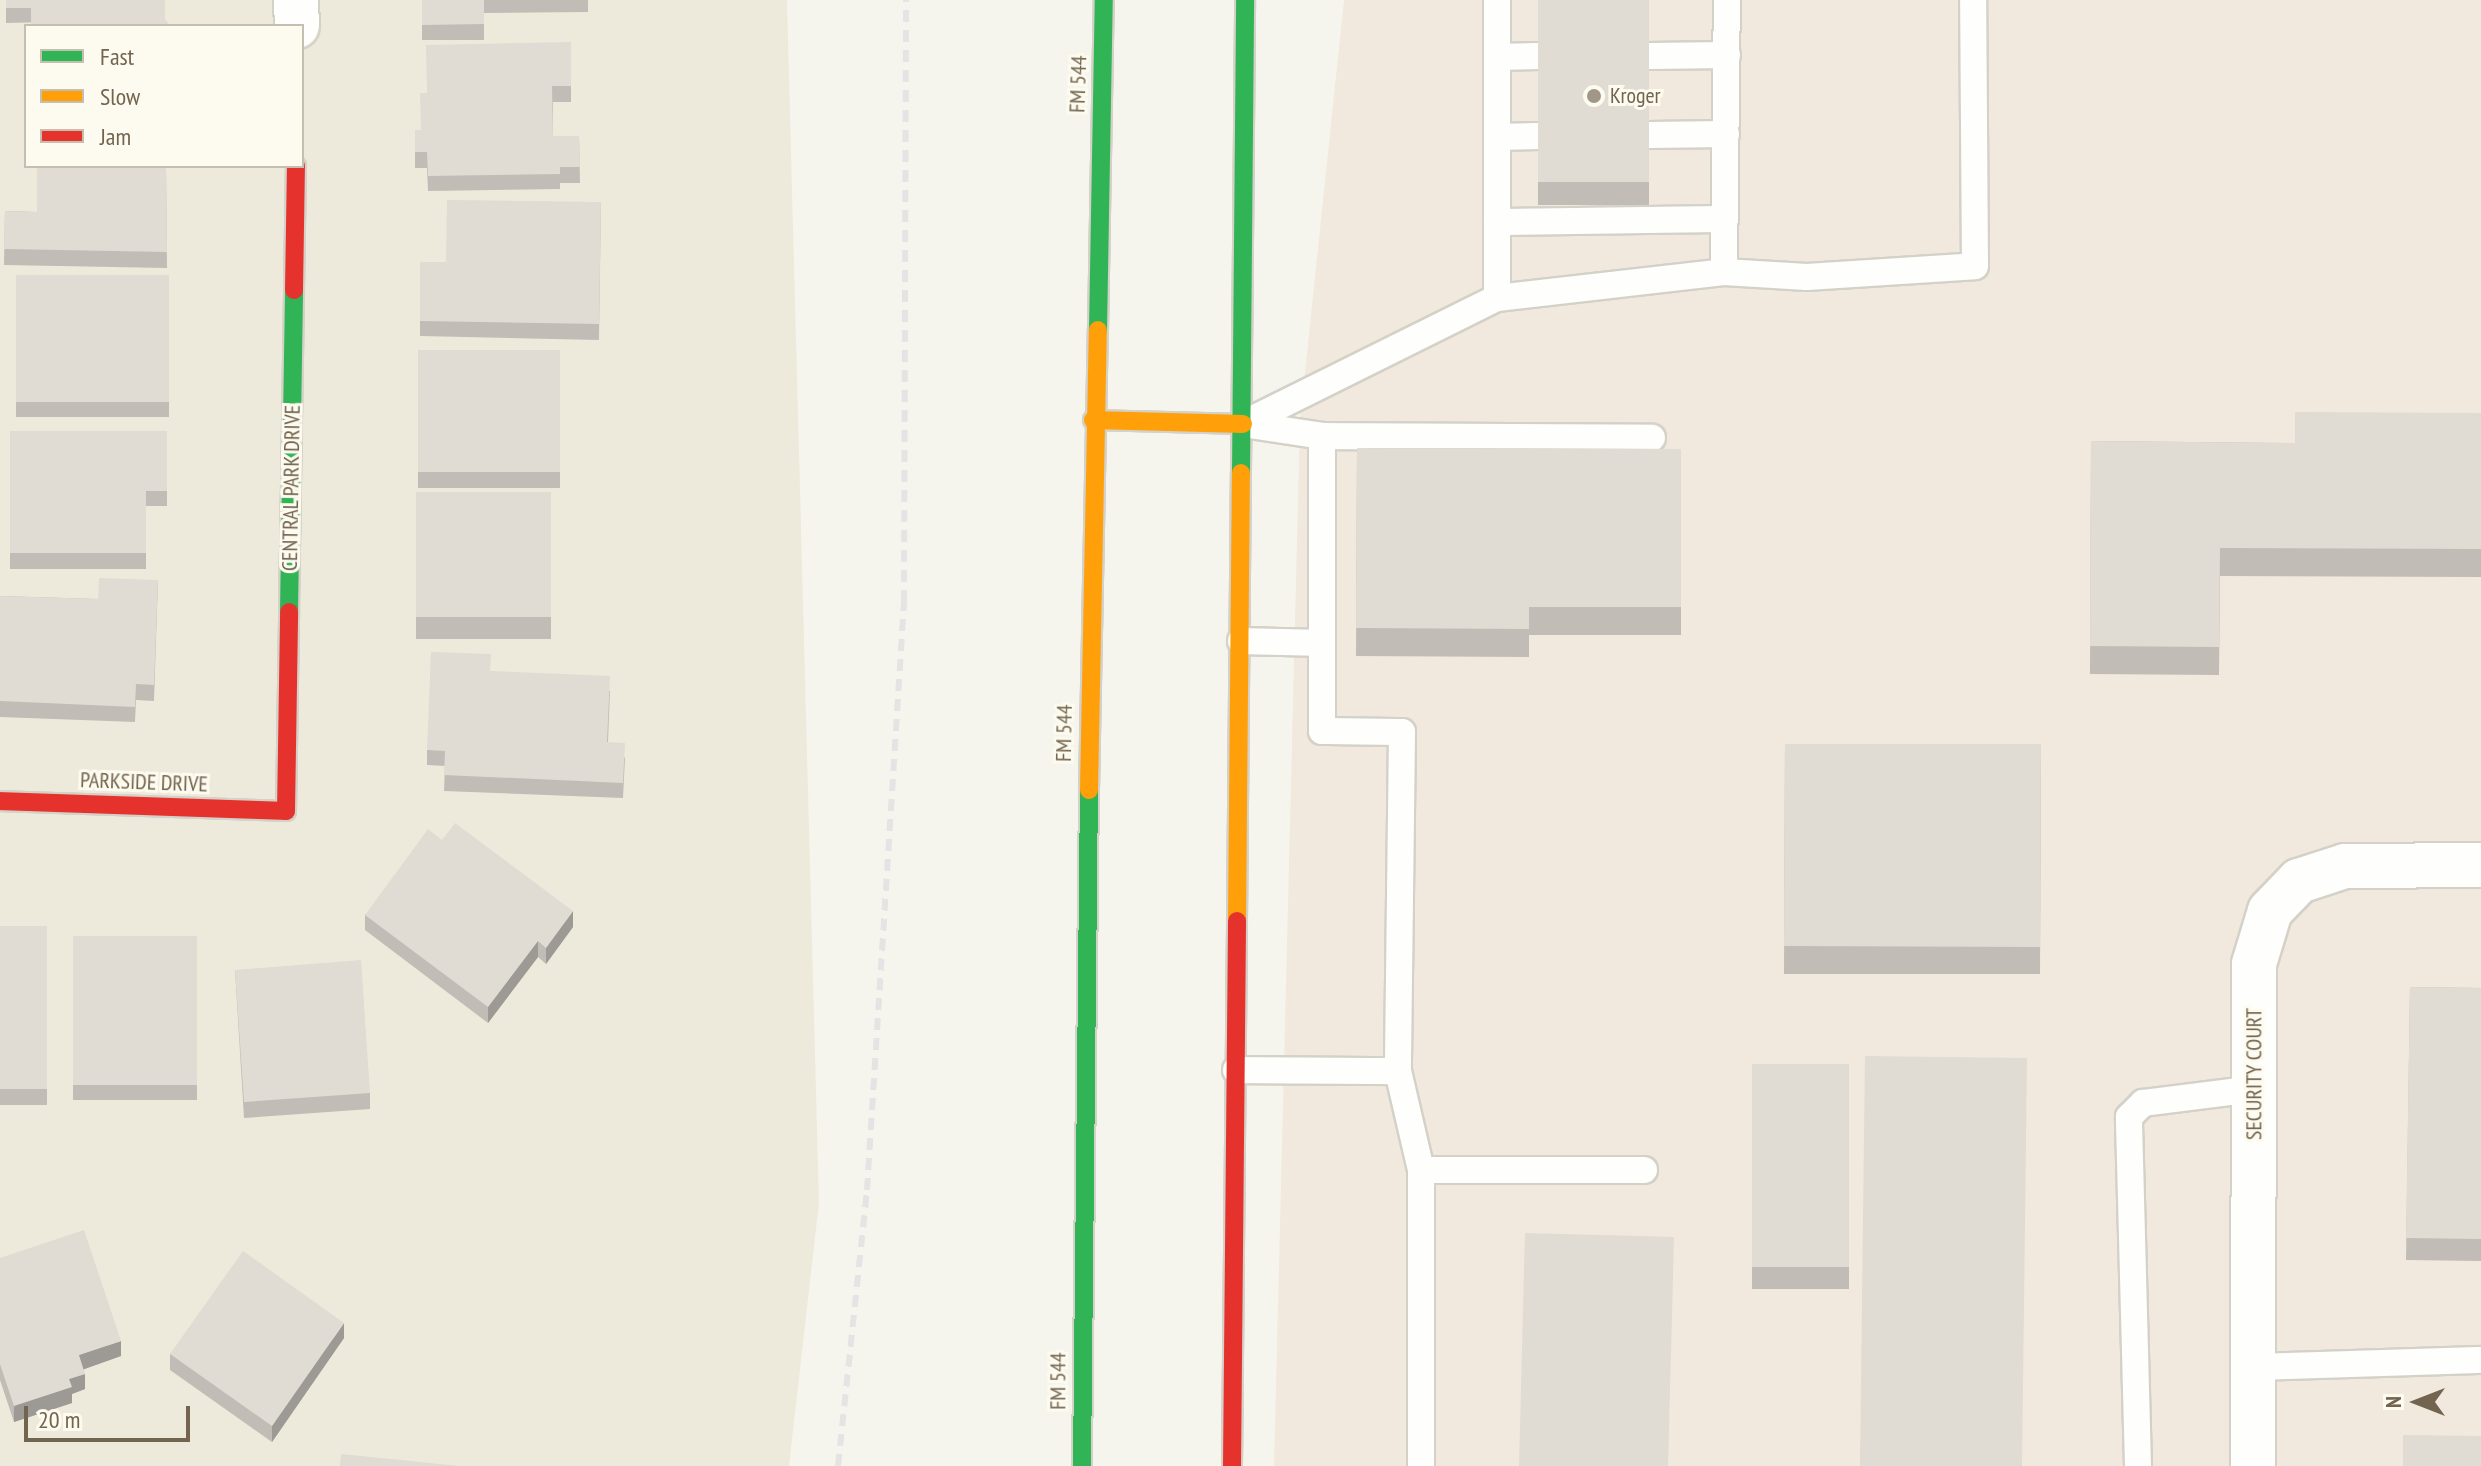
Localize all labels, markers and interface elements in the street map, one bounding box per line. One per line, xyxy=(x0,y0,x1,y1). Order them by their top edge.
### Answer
legend xyxy=(24,24,304,168)
text: Fast xyxy=(100,41,134,72)
street label: FM 544 xyxy=(1064,55,1092,113)
text: Slow xyxy=(100,81,140,112)
place label: Kroger xyxy=(1610,83,1661,109)
marker: Kroger xyxy=(1585,87,1603,105)
text: Jam xyxy=(100,121,131,152)
street label: CENTRAL PARK DRIVE xyxy=(276,404,306,572)
street label: FM 544 xyxy=(1050,704,1078,762)
street label: PARKSIDE DRIVE xyxy=(80,767,208,797)
street label: SECURITY COURT xyxy=(2241,1008,2267,1140)
street label: FM 544 xyxy=(1045,1352,1071,1410)
north arrow xyxy=(2377,1362,2457,1442)
scale bar xyxy=(28,1390,194,1440)
text: N xyxy=(2379,1396,2407,1408)
text: 20 m xyxy=(38,1404,80,1435)

